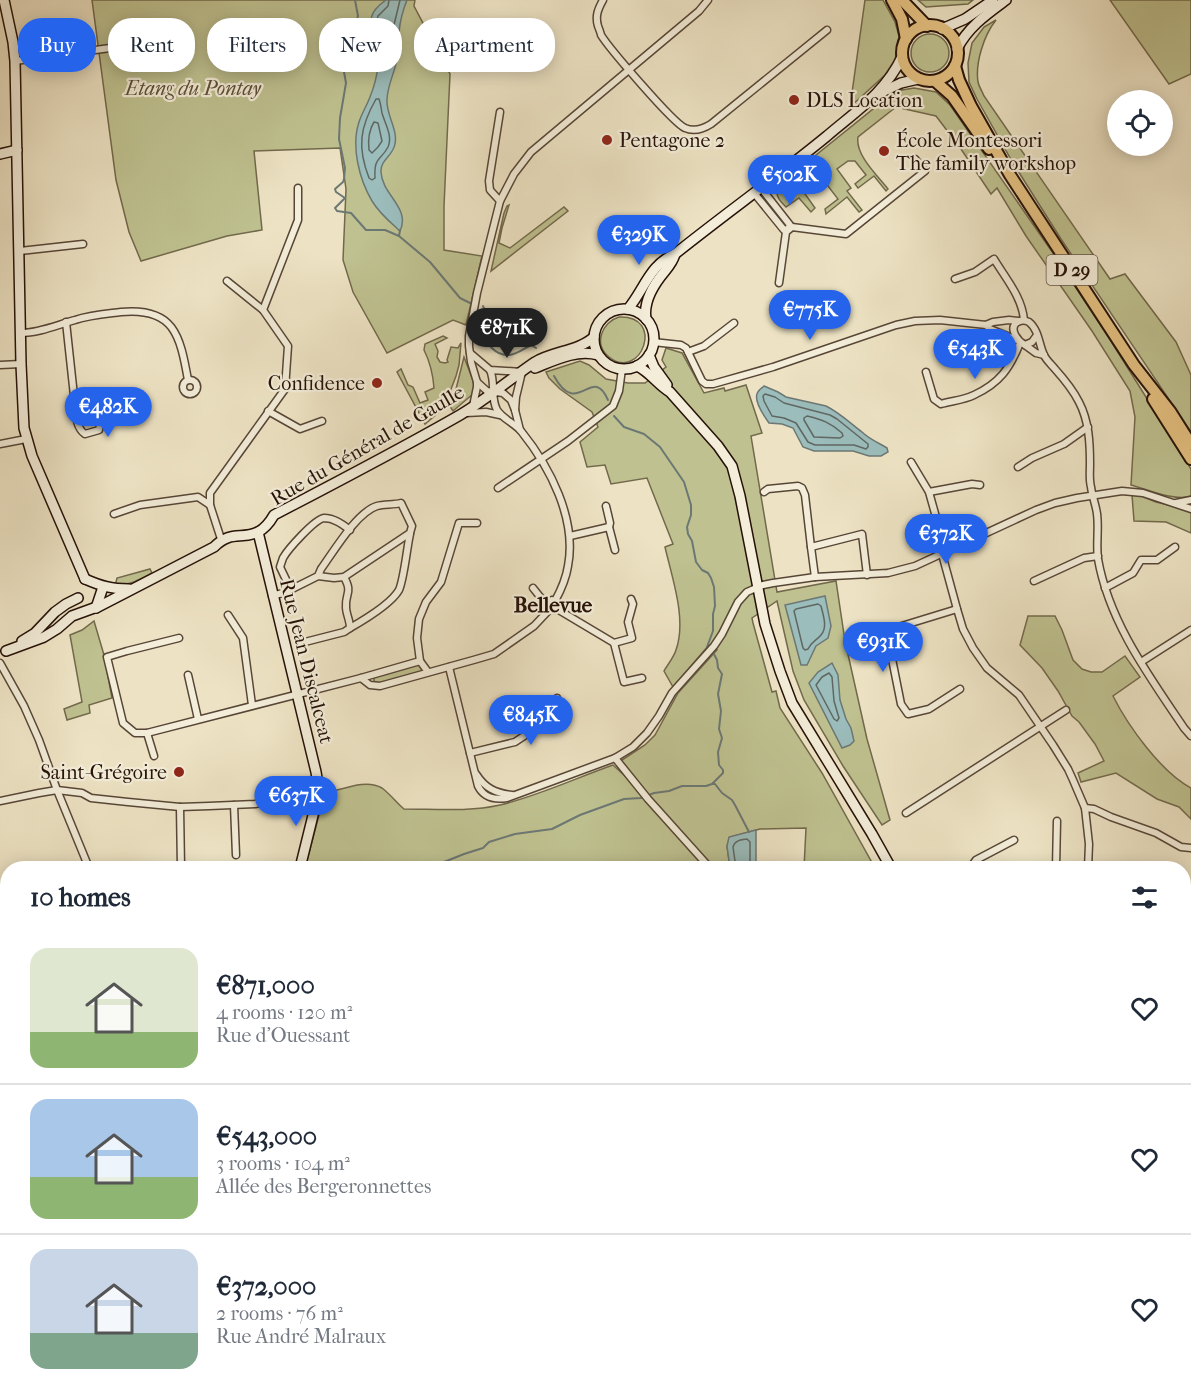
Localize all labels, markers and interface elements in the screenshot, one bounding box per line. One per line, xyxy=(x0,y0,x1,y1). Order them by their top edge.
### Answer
chip: Buy xyxy=(18,18,96,72)
chip: Rent xyxy=(108,18,195,72)
chip: Filters xyxy=(207,18,307,72)
chip: New xyxy=(319,18,402,72)
chip: Apartment xyxy=(414,18,555,72)
park label: Etang du Pontay xyxy=(124,77,262,100)
place label: DLS Location xyxy=(806,89,923,112)
map controls xyxy=(1107,90,1173,156)
button: locate xyxy=(1107,90,1173,156)
marker: DLS Location xyxy=(787,93,801,107)
place label: École Montessori The family workshop xyxy=(896,128,1076,175)
place label: Pentagone 2 xyxy=(619,129,725,152)
marker: Pentagone 2 xyxy=(600,133,614,147)
marker: École Montessori The family workshop xyxy=(877,144,891,158)
pin: €502K xyxy=(748,155,832,206)
text: €502K xyxy=(762,163,818,186)
pin: €329K xyxy=(597,215,681,266)
text: €329K xyxy=(611,223,667,246)
road number: D 29 xyxy=(1046,255,1098,285)
pin: €775K xyxy=(768,290,852,341)
text: €775K xyxy=(783,298,837,321)
pin: €871K xyxy=(465,308,549,359)
text: €871K xyxy=(480,316,534,339)
pin: €543K xyxy=(933,329,1017,380)
text: €543K xyxy=(947,337,1003,360)
place label: Confidence xyxy=(268,372,365,395)
marker: Confidence xyxy=(370,376,384,390)
street label: Rue du Général de Gaulle xyxy=(266,381,468,510)
pin: €482K xyxy=(66,387,150,438)
text: €482K xyxy=(79,395,137,418)
pin: €372K xyxy=(904,514,988,565)
text: €372K xyxy=(919,522,973,545)
street label: Rue Jean Discalceat xyxy=(275,576,338,746)
district label: Bellevue xyxy=(514,593,593,617)
pin: €931K xyxy=(841,622,925,673)
text: €931K xyxy=(857,630,909,653)
pin: €845K xyxy=(489,695,573,746)
text: €845K xyxy=(503,703,559,726)
place label: Saint-Grégoire xyxy=(40,761,167,784)
marker: Saint-Grégoire xyxy=(172,765,186,779)
pin: €637K xyxy=(254,776,338,827)
text: €637K xyxy=(268,784,324,807)
icon: filters xyxy=(1128,881,1161,914)
text: 10 homes xyxy=(30,882,131,913)
text: €871,000 xyxy=(216,970,315,1001)
icon: home xyxy=(78,972,150,1044)
icon: heart xyxy=(1128,992,1161,1025)
text: 4 rooms · 120 m² xyxy=(216,1001,352,1024)
text: Rue d'Ouessant xyxy=(216,1024,350,1047)
text: €543,000 xyxy=(216,1121,317,1152)
icon: home xyxy=(78,1123,150,1195)
icon: heart xyxy=(1128,1143,1161,1176)
text: 3 rooms · 104 m² xyxy=(216,1152,350,1175)
text: Allée des Bergeronnettes xyxy=(216,1175,431,1198)
text: €372,000 xyxy=(216,1271,316,1302)
icon: home xyxy=(78,1273,150,1345)
icon: heart xyxy=(1128,1293,1161,1326)
text: 2 rooms · 76 m² xyxy=(216,1302,343,1325)
text: Rue André Malraux xyxy=(216,1325,386,1348)

